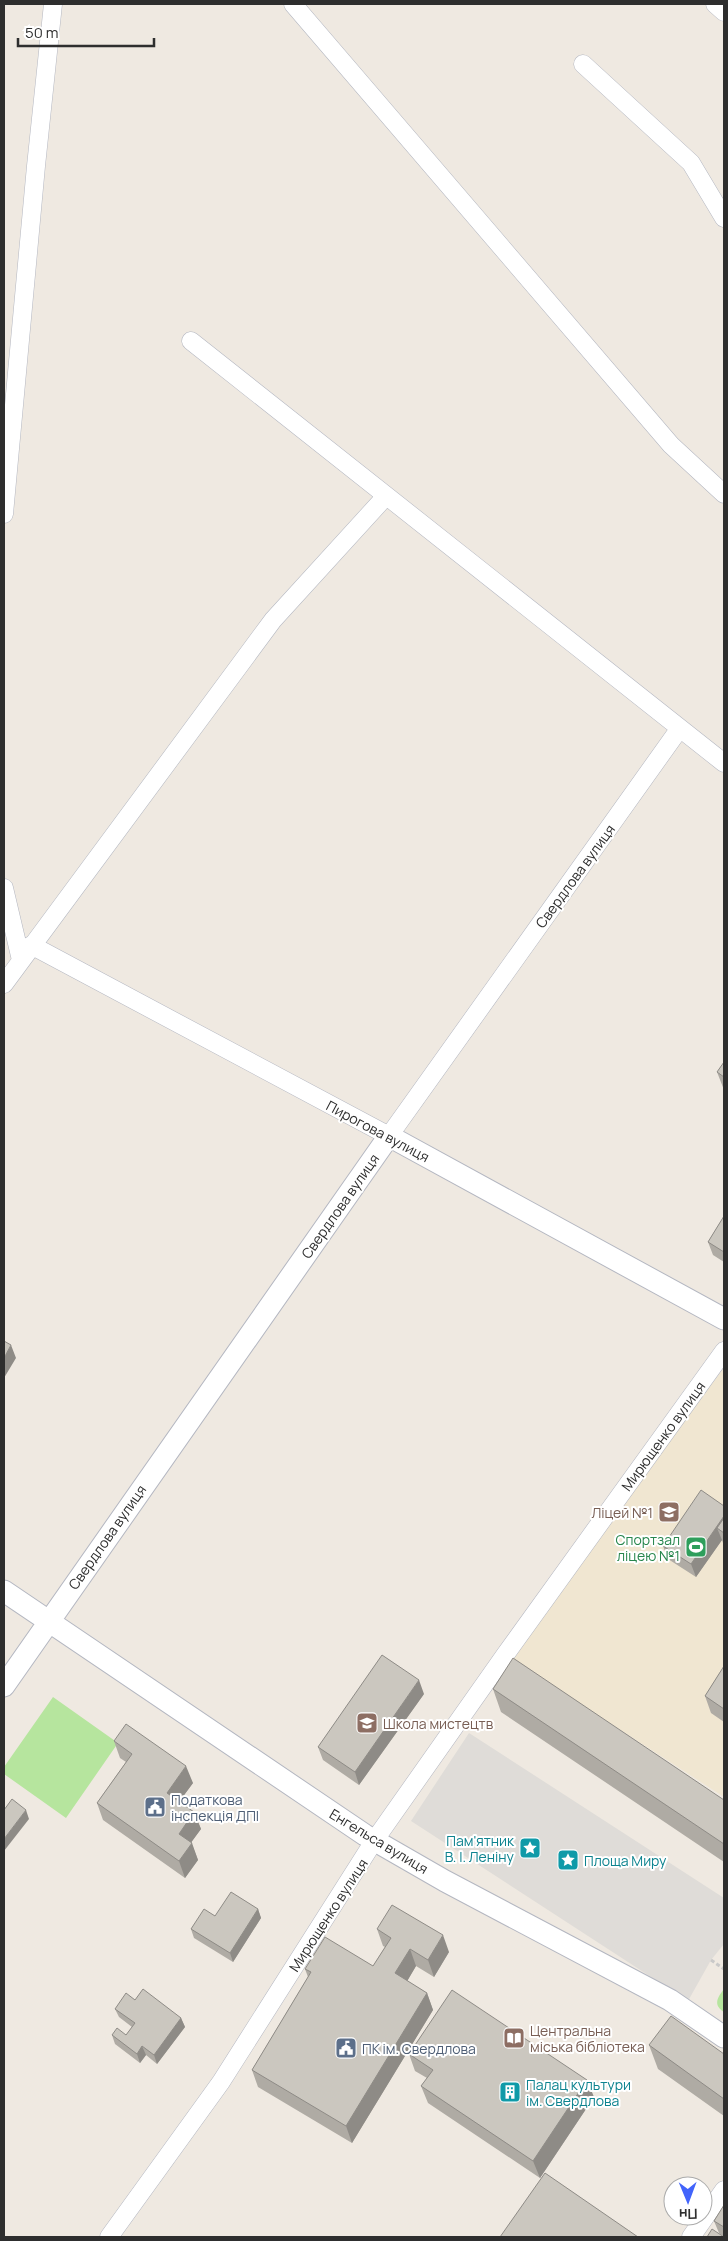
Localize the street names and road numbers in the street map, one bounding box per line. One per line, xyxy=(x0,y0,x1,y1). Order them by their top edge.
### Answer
street label: Свердлова вулиця xyxy=(531,820,619,932)
street label: Пирогова вулиця xyxy=(323,1096,433,1166)
street label: Свердлова вулиця xyxy=(297,1150,383,1262)
street label: Мирющенко вулиця xyxy=(617,1377,709,1495)
street label: Свердлова вулиця xyxy=(64,1481,150,1593)
street label: Енгельса вулиця xyxy=(326,1804,432,1878)
street label: Мирющенко вулиця xyxy=(284,1855,372,1975)

